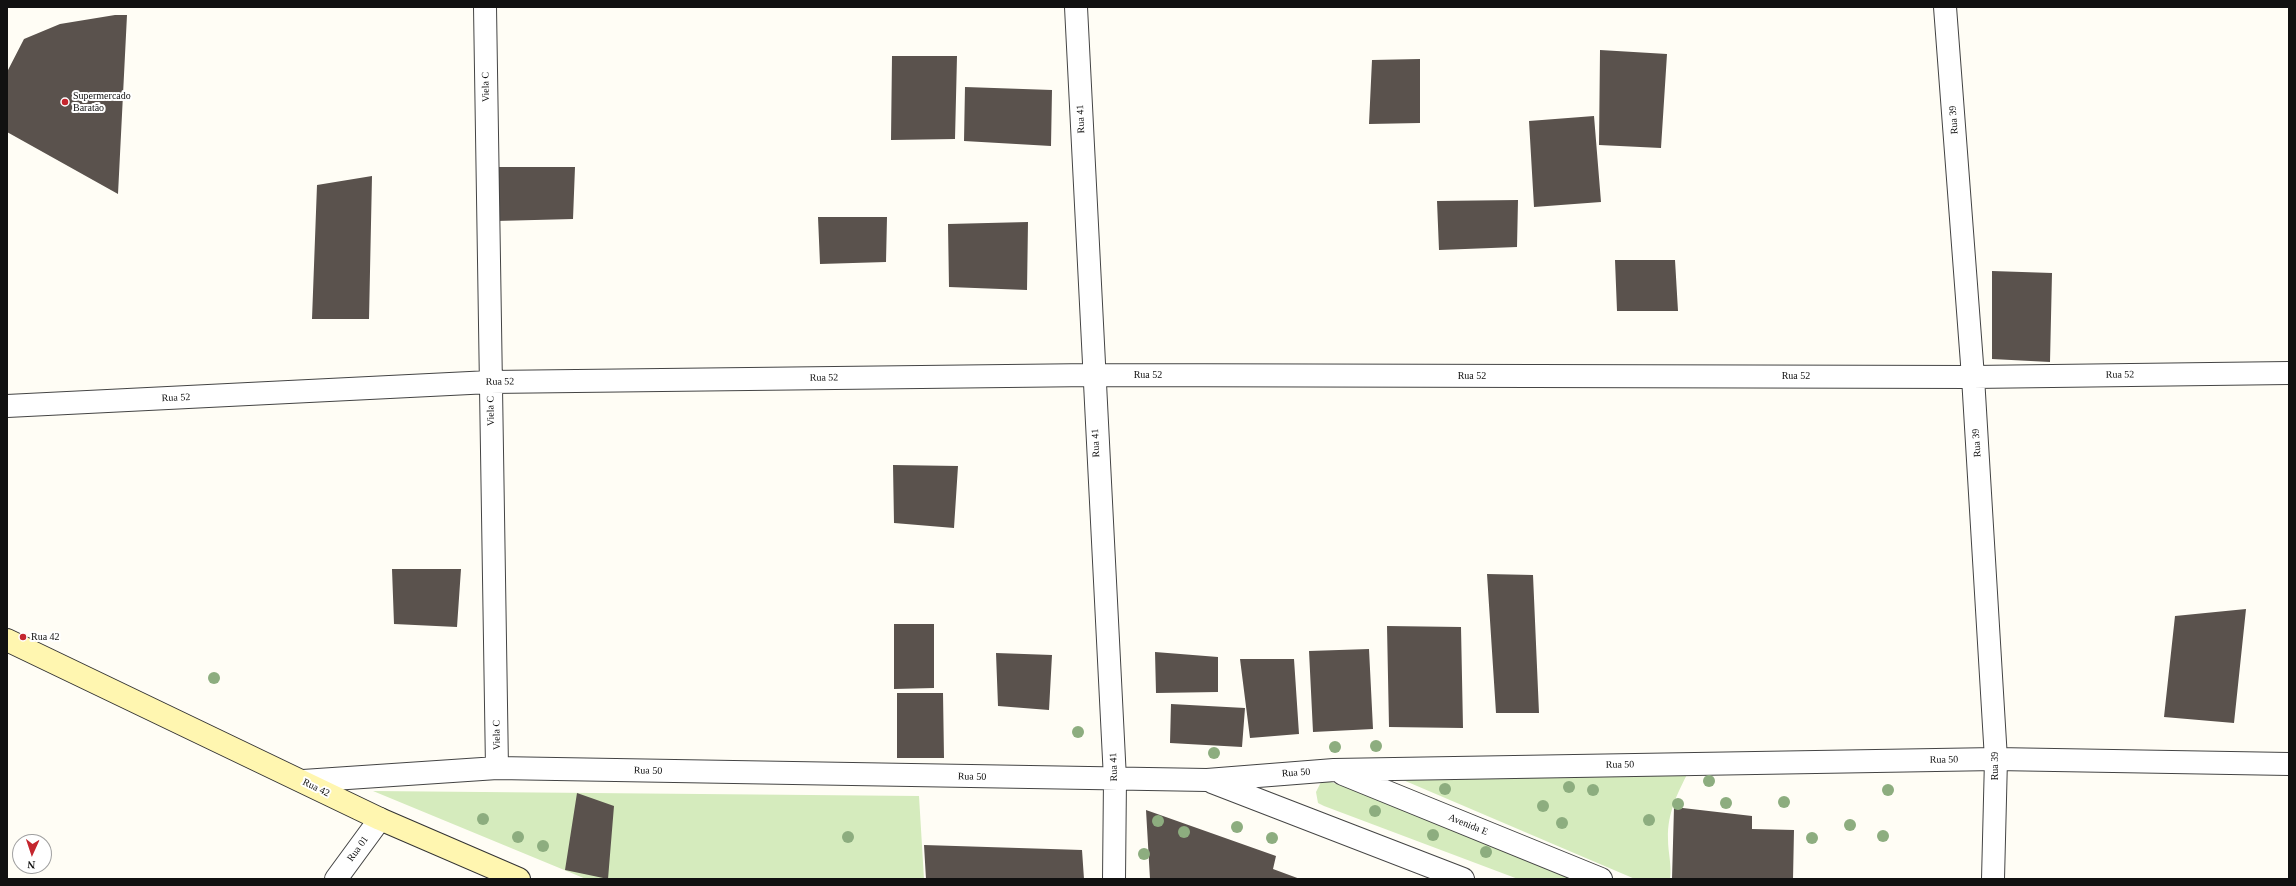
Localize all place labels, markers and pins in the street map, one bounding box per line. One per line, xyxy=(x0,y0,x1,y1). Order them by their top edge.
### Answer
place label: Supermercado Baratão xyxy=(73,90,131,114)
marker: Supermercado Baratão xyxy=(60,97,70,107)
place label: Rua 42 xyxy=(31,631,60,643)
marker: Rua 42 xyxy=(18,632,28,642)

